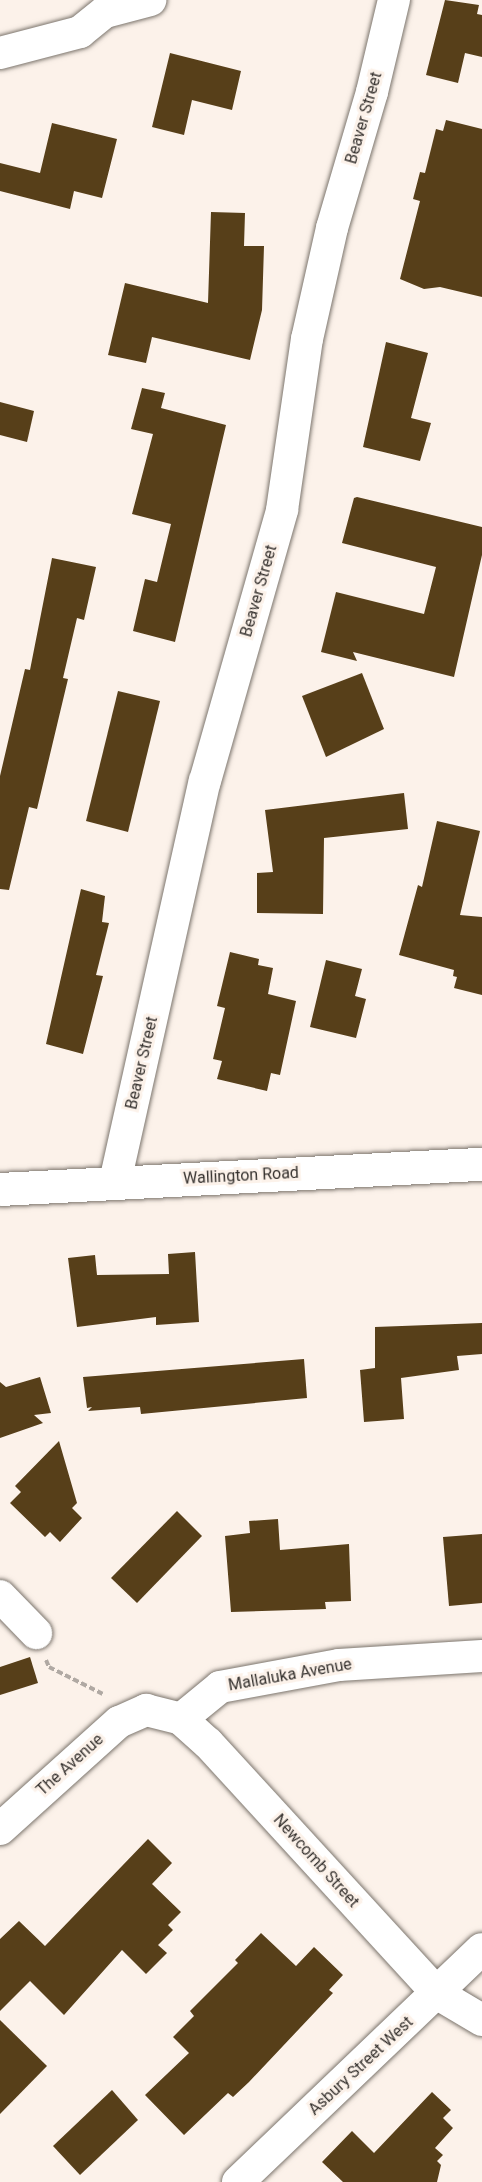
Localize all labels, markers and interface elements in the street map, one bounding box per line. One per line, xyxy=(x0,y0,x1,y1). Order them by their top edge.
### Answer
street label: Beaver Street xyxy=(342,70,386,166)
street label: Beaver Street xyxy=(237,543,281,639)
street label: Beaver Street xyxy=(122,1015,162,1111)
street label: Wallington Road xyxy=(183,1163,299,1189)
street label: Mallaluka Avenue xyxy=(227,1655,353,1695)
street label: The Avenue xyxy=(33,1730,107,1800)
street label: Newcomb Street xyxy=(269,1811,363,1911)
street label: Asbury Street West xyxy=(305,2013,417,2119)

